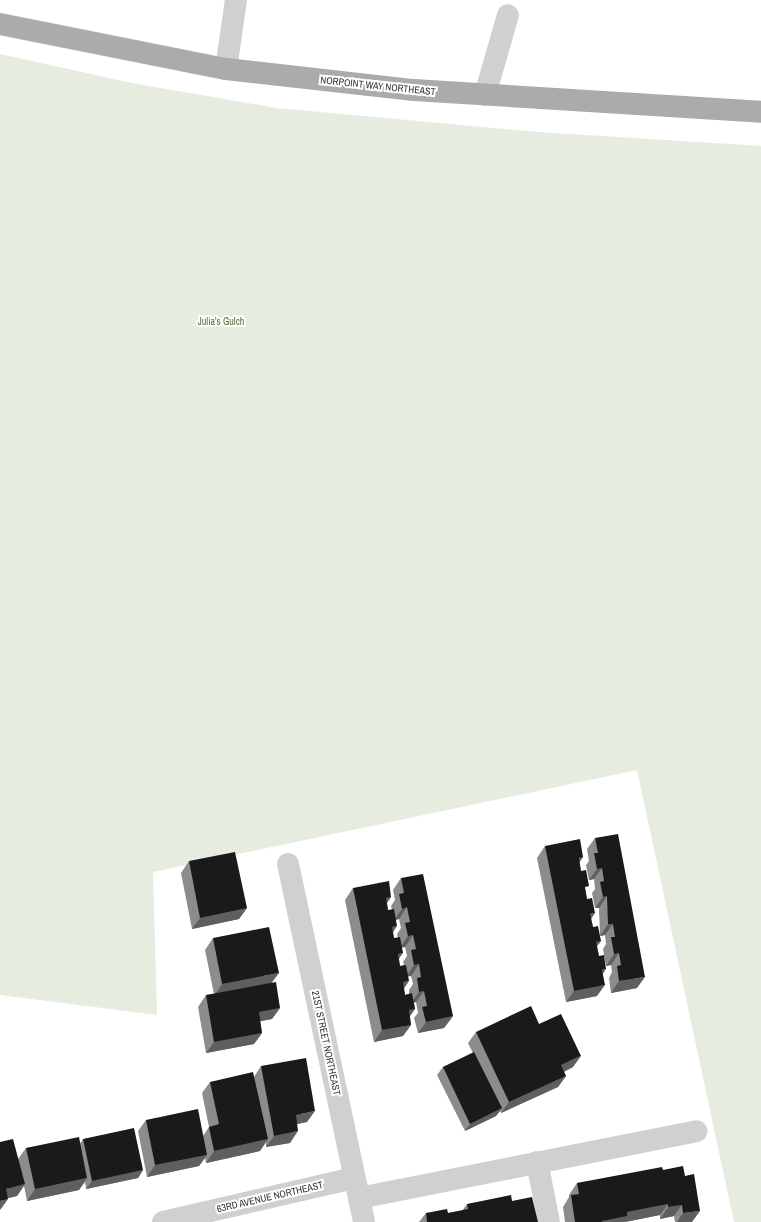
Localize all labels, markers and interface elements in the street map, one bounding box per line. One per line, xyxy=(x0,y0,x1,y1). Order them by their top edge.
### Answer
street label: NORPOINT WAY NORTHEAST xyxy=(320,74,436,98)
park label: Julia's Gulch xyxy=(198,316,244,328)
street label: 21ST STREET NORTHEAST xyxy=(309,989,343,1097)
street label: 63RD AVENUE NORTHEAST xyxy=(216,1179,324,1215)

